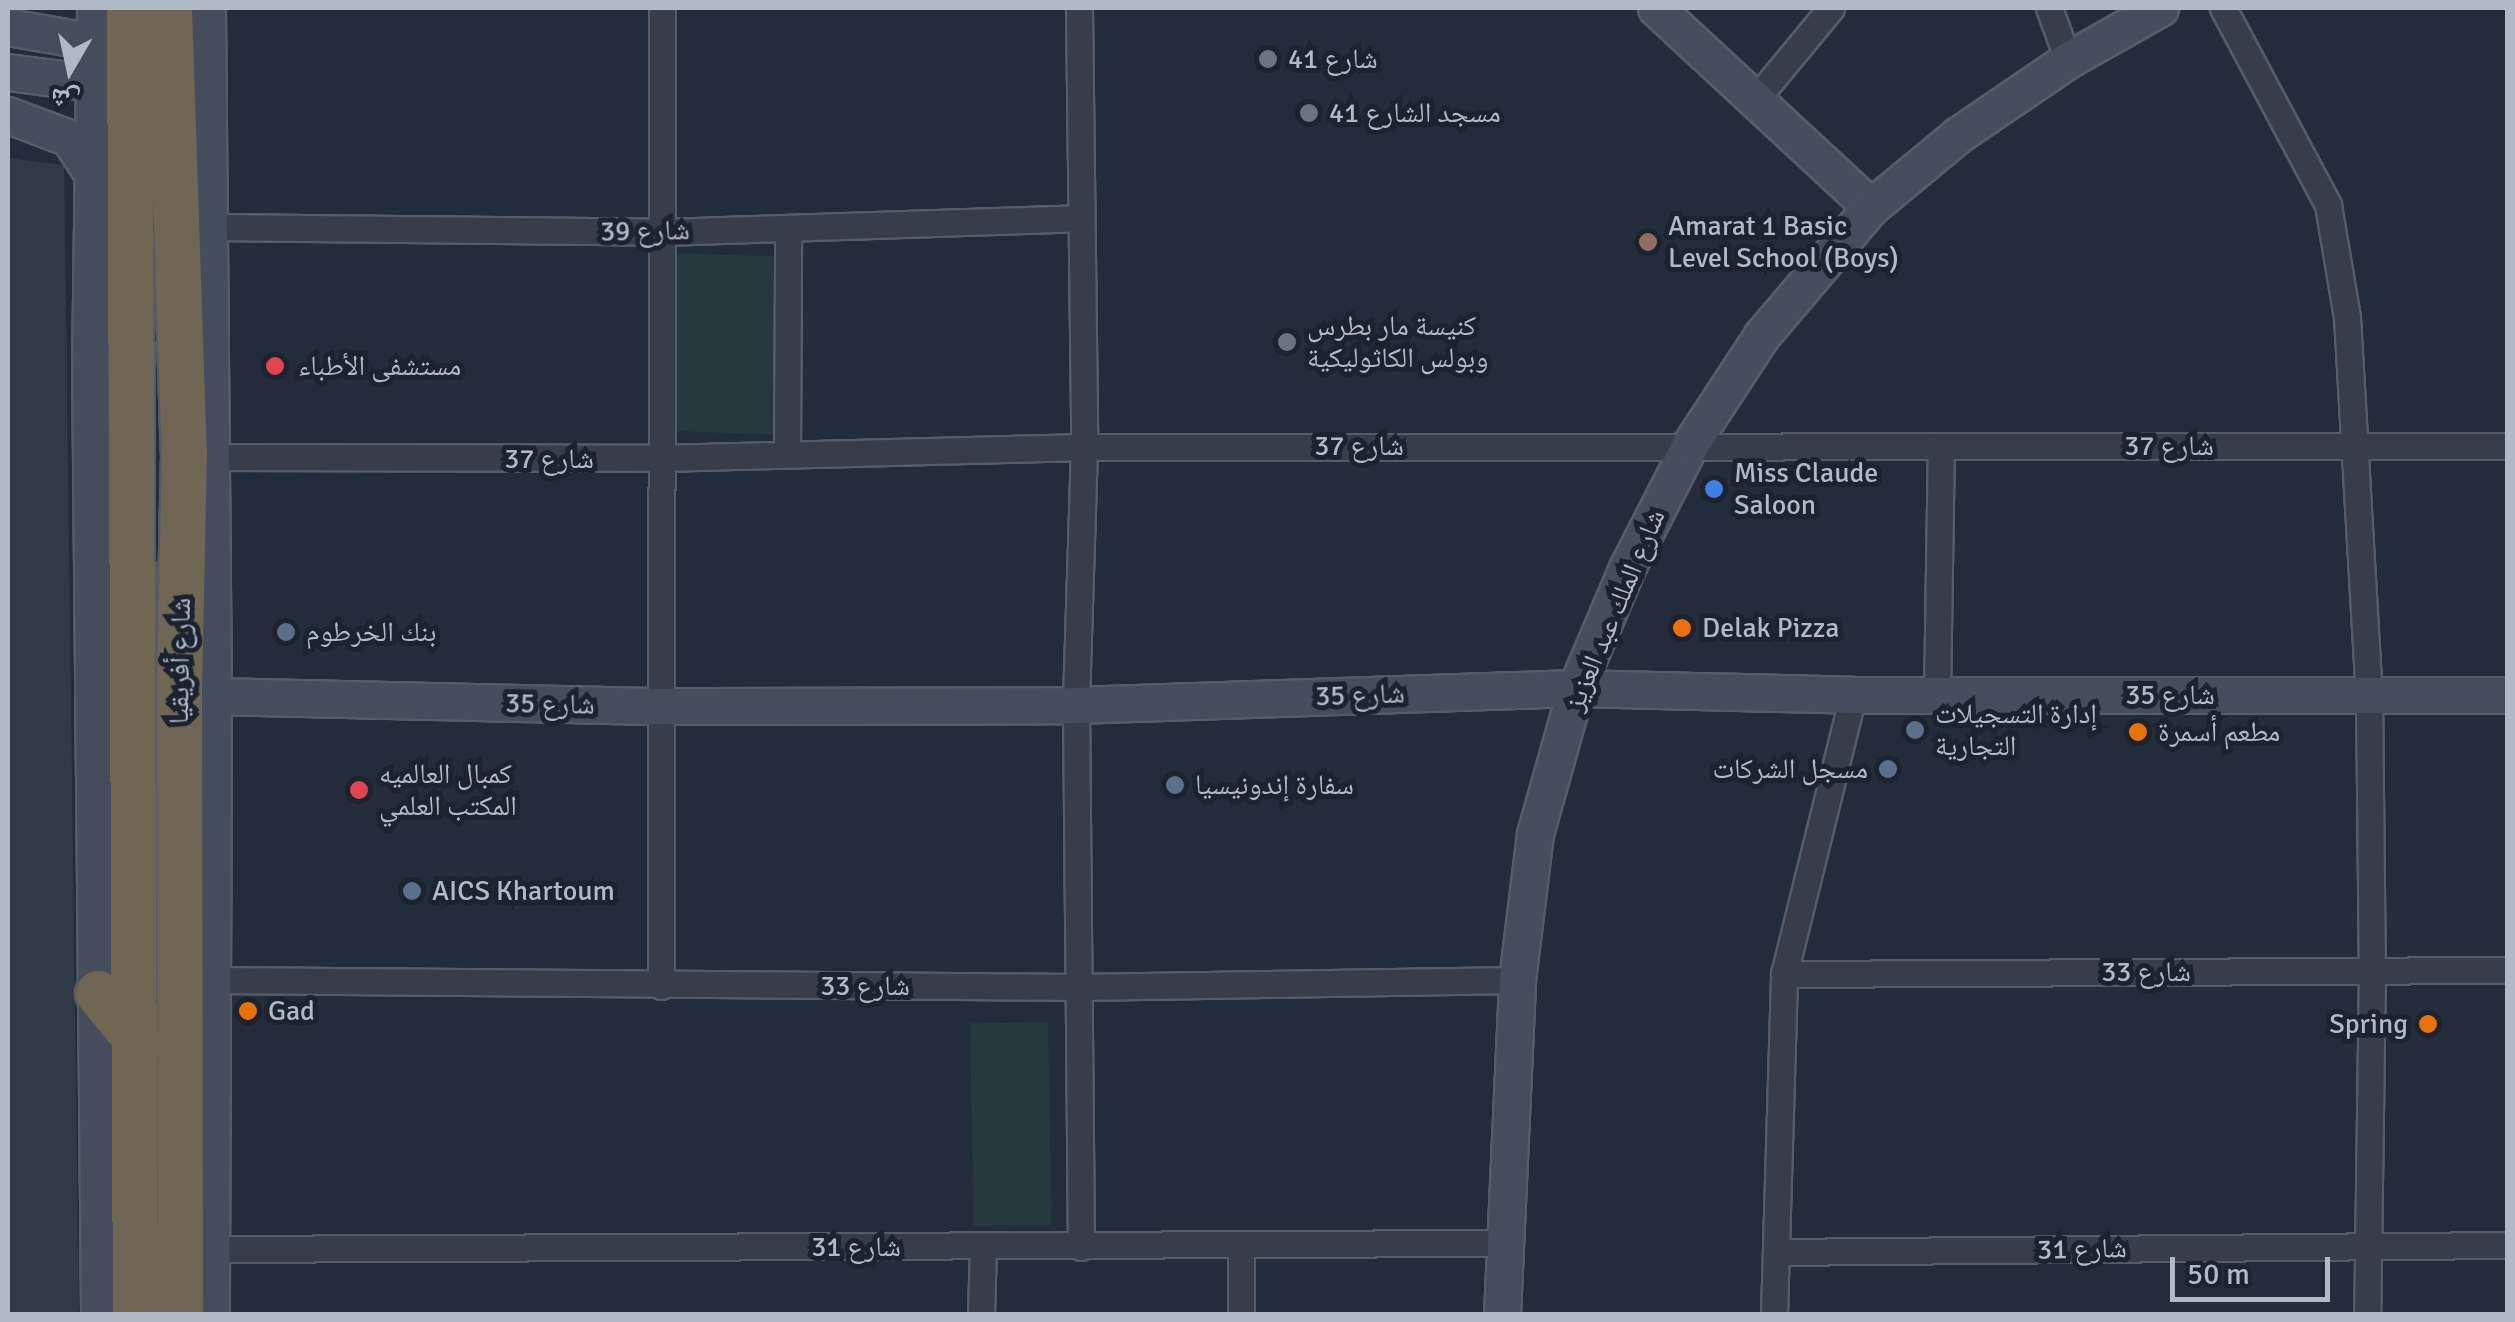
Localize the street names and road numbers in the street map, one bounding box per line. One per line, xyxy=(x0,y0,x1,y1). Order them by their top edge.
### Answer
street label: شارع 39 xyxy=(600,213,690,249)
street label: شارع 37 xyxy=(1314,429,1404,463)
street label: شارع 37 xyxy=(2124,429,2214,463)
street label: شارع 37 xyxy=(504,442,594,476)
street label: شارع الملك عبد العزيز xyxy=(1557,504,1673,716)
street label: شارع أفريقيا xyxy=(162,597,198,725)
street label: شارع 35 xyxy=(1315,677,1405,713)
street label: شارع 35 xyxy=(2125,678,2215,712)
street label: شارع 35 xyxy=(505,686,595,722)
street label: شارع 33 xyxy=(2101,955,2191,989)
street label: شارع 33 xyxy=(820,969,910,1003)
street label: شارع 31 xyxy=(811,1230,901,1264)
street label: شارع 31 xyxy=(2037,1231,2127,1267)

